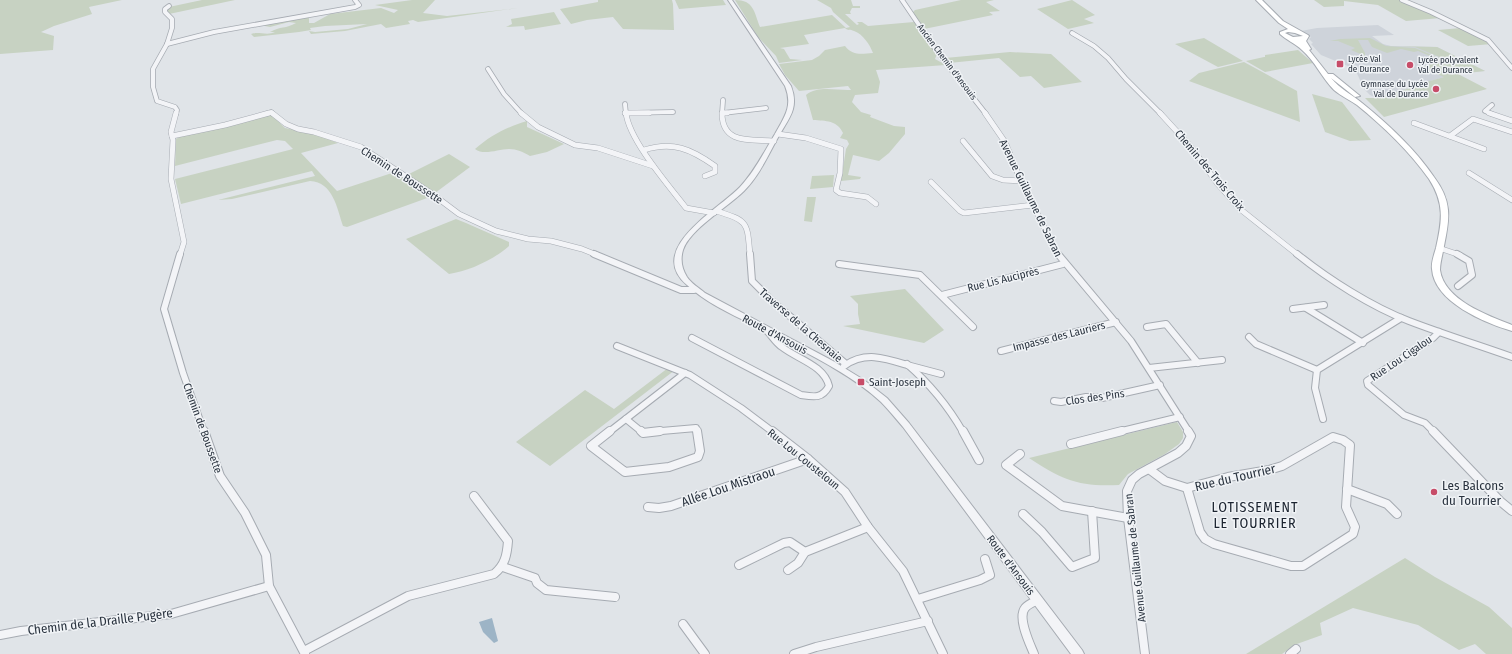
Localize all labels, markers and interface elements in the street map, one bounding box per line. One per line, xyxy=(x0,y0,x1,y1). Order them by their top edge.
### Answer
street label: Ancien Chemin d'Ansouis xyxy=(915,22,979,102)
place label: Lycée Val de Durance xyxy=(1348,54,1390,74)
place label: Lycée polyvalent Val de Durance xyxy=(1418,55,1479,75)
marker: Lycée Val de Durance xyxy=(1335,59,1345,69)
marker: Lycée polyvalent Val de Durance xyxy=(1405,60,1415,70)
place label: Gymnase du Lycée Val de Durance xyxy=(1361,79,1429,99)
marker: Gymnase du Lycée Val de Durance xyxy=(1431,84,1441,94)
street label: Chemin des Trois Croix xyxy=(1172,127,1247,213)
street label: Avenue Guillaume de Sabran xyxy=(996,137,1065,259)
street label: Chemin de Boussette xyxy=(358,144,445,207)
street label: Rue Lis Auciprès xyxy=(966,264,1041,295)
street label: Traverse de la Chesnaie xyxy=(757,286,845,365)
street label: Route d'Ansouis xyxy=(740,312,810,357)
street label: Impasse des Lauriers xyxy=(1012,319,1107,354)
street label: Rue Lou Cigalou xyxy=(1368,333,1435,384)
place label: Saint-Joseph xyxy=(869,376,926,389)
marker: Saint-Joseph xyxy=(856,377,866,387)
street label: Chemin de Boussette xyxy=(180,381,225,475)
street label: Clos des Pins xyxy=(1065,387,1125,408)
street label: Rue Lou Cousteloun xyxy=(765,426,842,493)
street label: Rue du Tourrier xyxy=(1193,461,1277,494)
street label: Allée Lou Mistraou xyxy=(679,463,777,510)
place label: Les Balcons du Tourrier xyxy=(1442,478,1504,508)
marker: Les Balcons du Tourrier xyxy=(1429,487,1439,497)
street label: Avenue Guillaume de Sabran xyxy=(1122,493,1149,623)
district label: LOTISSEMENT LE TOURRIER xyxy=(1212,499,1298,532)
street label: Route d'Ansouis xyxy=(984,533,1038,598)
street label: Chemin de la Draille Pugère xyxy=(27,605,173,638)

